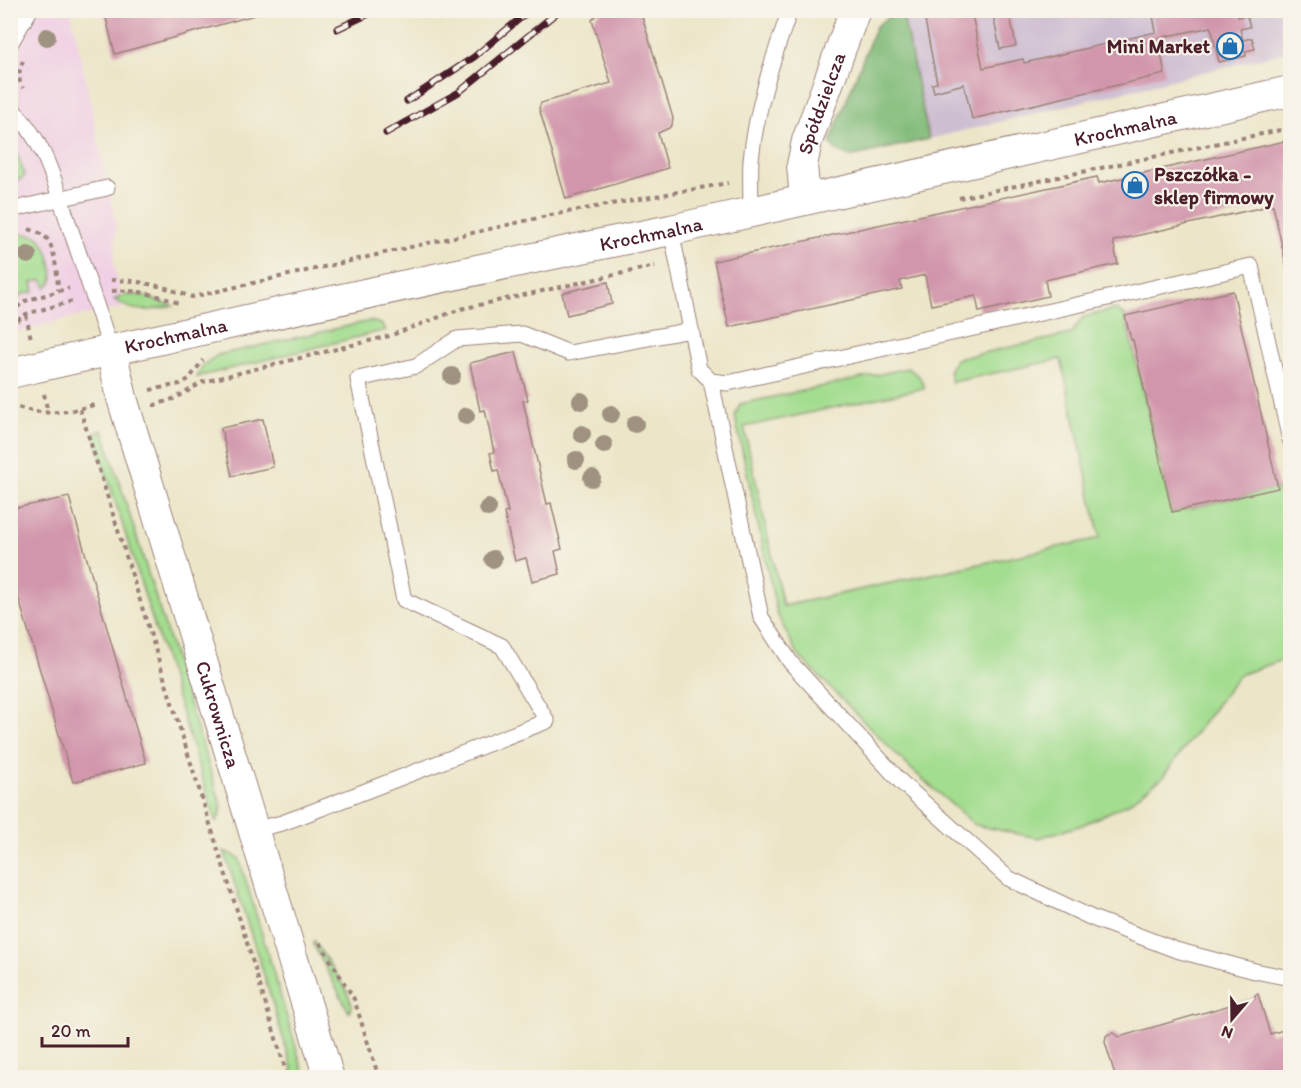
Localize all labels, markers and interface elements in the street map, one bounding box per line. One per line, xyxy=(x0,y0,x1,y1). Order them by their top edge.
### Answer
shop icon: Mini Market xyxy=(1215,31,1245,61)
place label: Mini Market xyxy=(1107,34,1210,58)
street label: Spółdzielcza xyxy=(793,48,851,156)
street label: Krochmalna xyxy=(1072,105,1180,151)
place label: Pszczółka - sklep firmowy xyxy=(1154,162,1274,210)
shop icon: Pszczółka - sklep firmowy xyxy=(1120,170,1150,200)
street label: Krochmalna xyxy=(597,211,705,256)
street label: Krochmalna xyxy=(122,312,230,359)
street label: Cukrownicza xyxy=(191,658,246,771)
north arrow xyxy=(1202,989,1262,1049)
scale bar xyxy=(42,1010,128,1048)
text: 20 m xyxy=(51,1020,91,1042)
text: N xyxy=(1219,1022,1235,1043)

